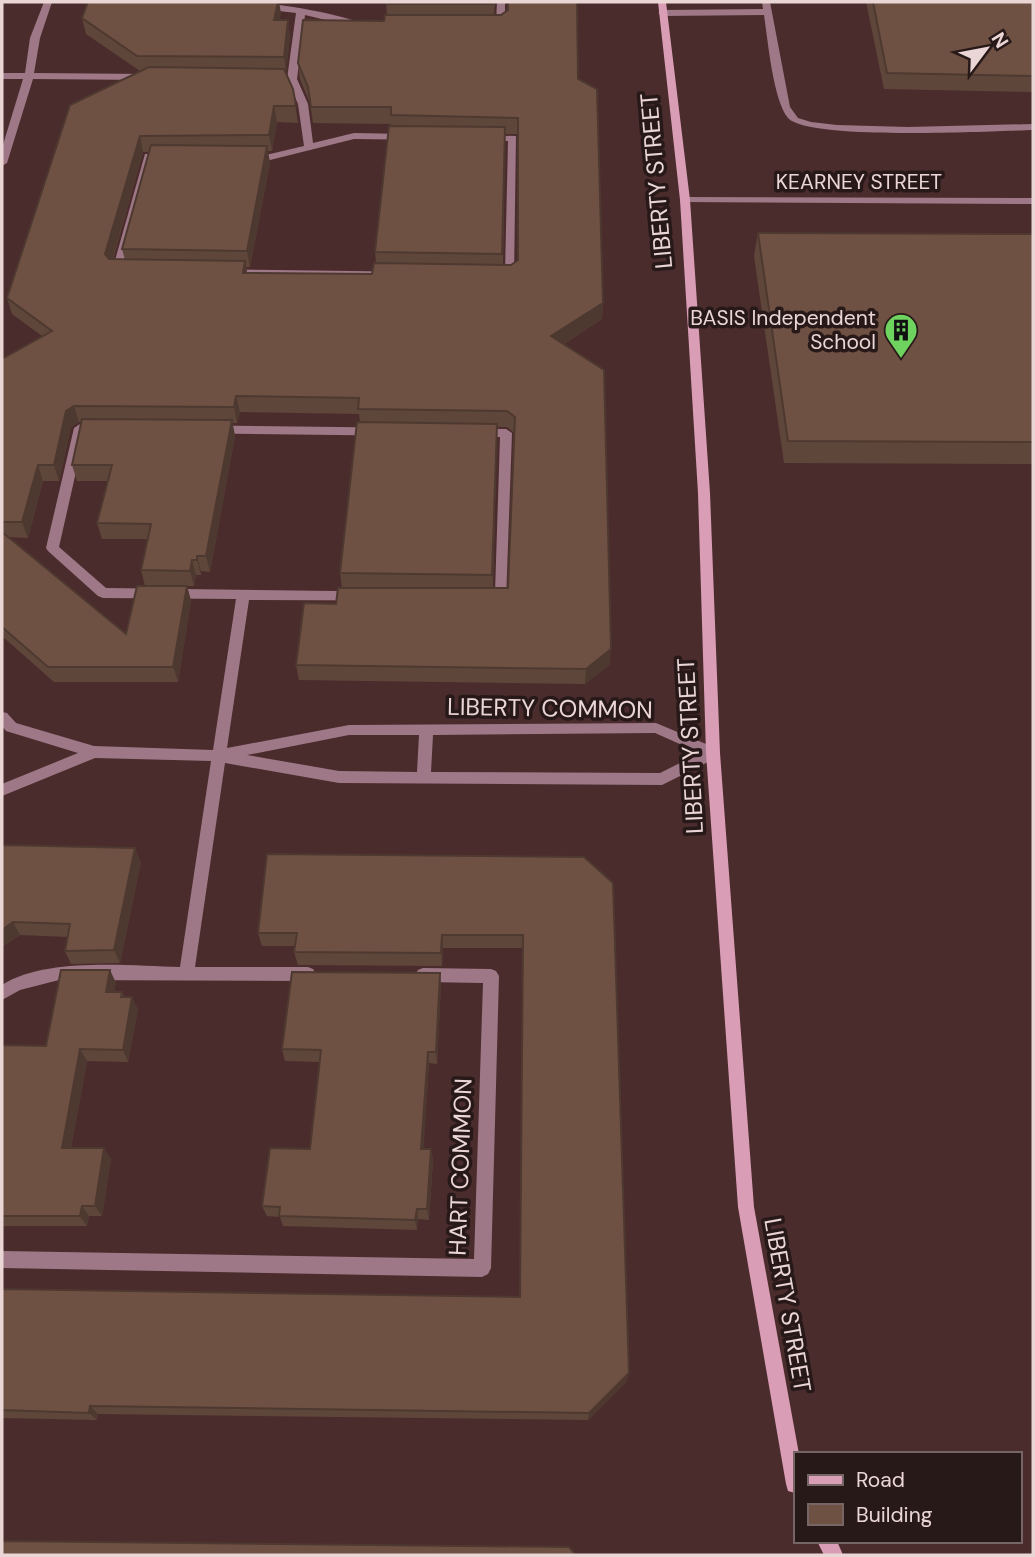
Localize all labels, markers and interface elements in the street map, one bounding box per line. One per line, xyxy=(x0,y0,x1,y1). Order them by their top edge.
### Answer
north arrow xyxy=(951,14,1021,84)
text: N xyxy=(986,28,1014,53)
street label: LIBERTY STREET xyxy=(633,92,679,270)
street label: KEARNEY STREET xyxy=(776,168,942,196)
place label: BASIS Independent School xyxy=(690,304,876,356)
building icon: BASIS Independent School xyxy=(882,311,920,360)
street label: LIBERTY STREET xyxy=(670,657,710,835)
street label: LIBERTY COMMON xyxy=(447,691,653,725)
street label: HART COMMON xyxy=(441,1078,479,1256)
street label: LIBERTY STREET xyxy=(757,1216,819,1394)
legend xyxy=(794,1452,1021,1543)
text: Road xyxy=(856,1466,905,1494)
text: Building xyxy=(856,1501,933,1529)

